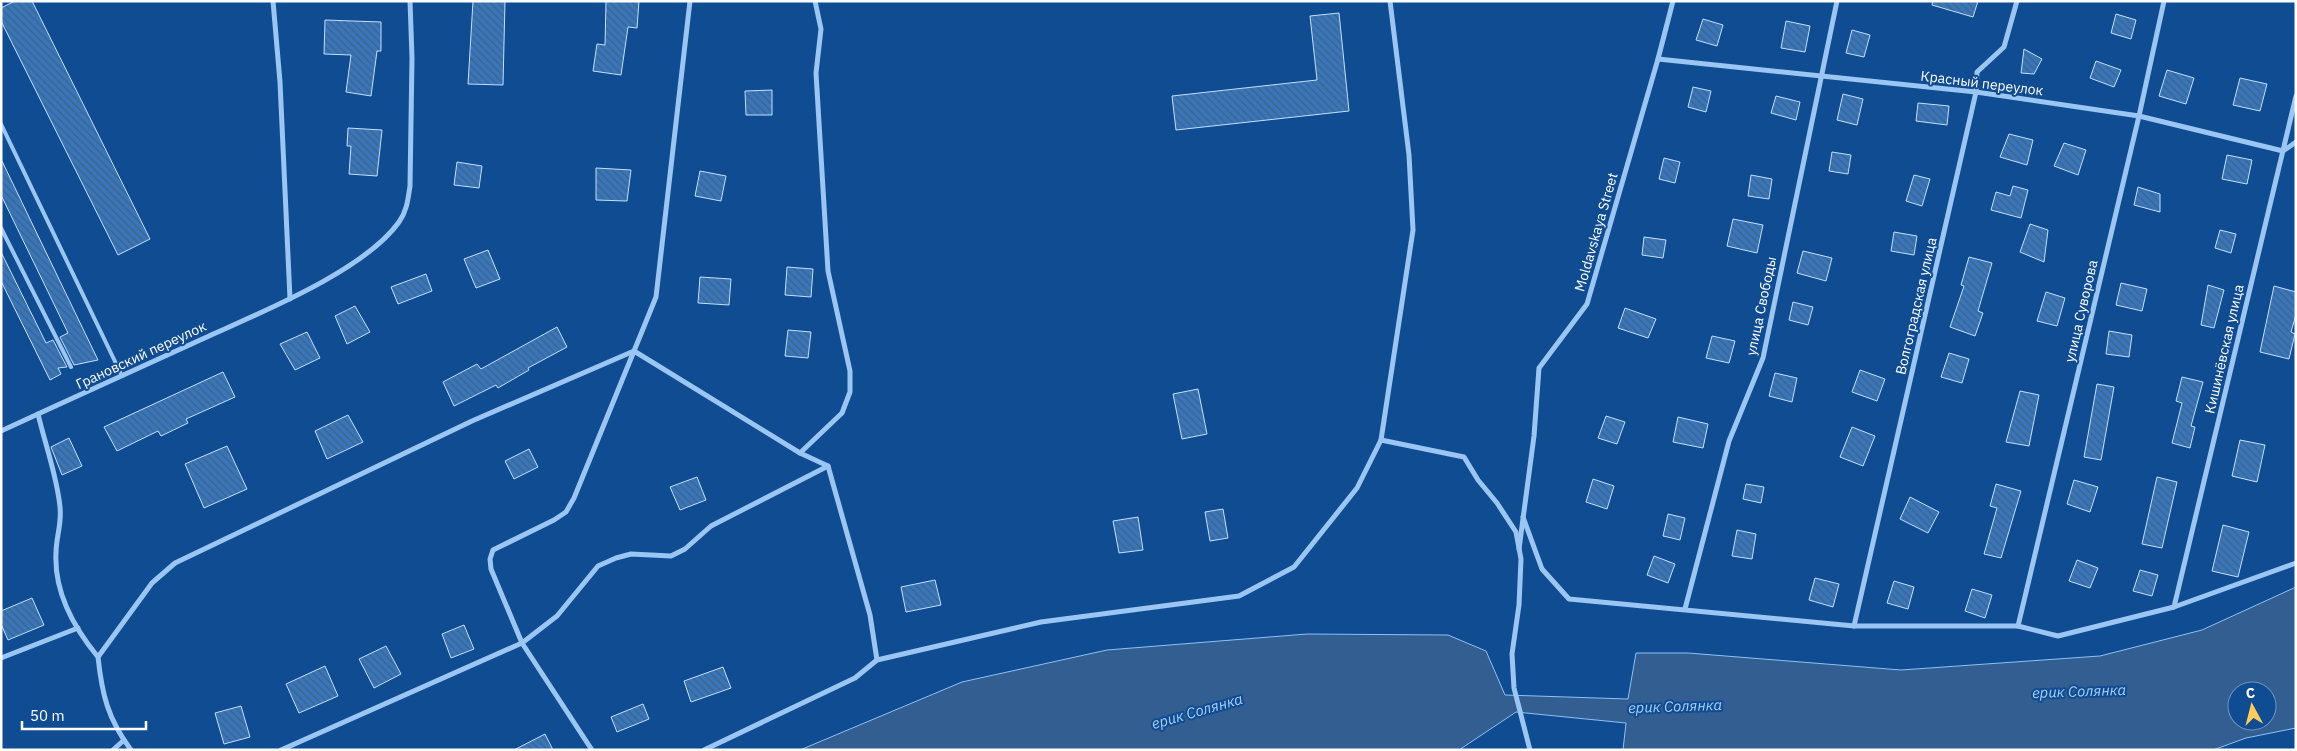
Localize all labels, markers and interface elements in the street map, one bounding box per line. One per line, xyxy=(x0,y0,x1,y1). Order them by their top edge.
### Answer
street label: Красный переулок xyxy=(1920,67,2045,99)
street label: Moldavskaya Street xyxy=(1570,170,1622,294)
street label: Волгоградская улица xyxy=(1891,235,1941,376)
street label: улица Свободы xyxy=(1742,255,1780,357)
street label: улица Суворова xyxy=(2060,258,2102,364)
street label: Кишинёвская улица xyxy=(2200,282,2248,415)
street label: Грановский переулок xyxy=(73,317,209,393)
water label: ерик Солянка xyxy=(2032,680,2127,702)
north arrow xyxy=(2227,681,2277,731)
text: С xyxy=(2245,684,2256,703)
water label: ерик Солянка xyxy=(1149,689,1245,733)
water label: ерик Солянка xyxy=(1628,695,1723,717)
scale bar xyxy=(22,698,146,730)
text: 50 m xyxy=(30,706,65,725)

